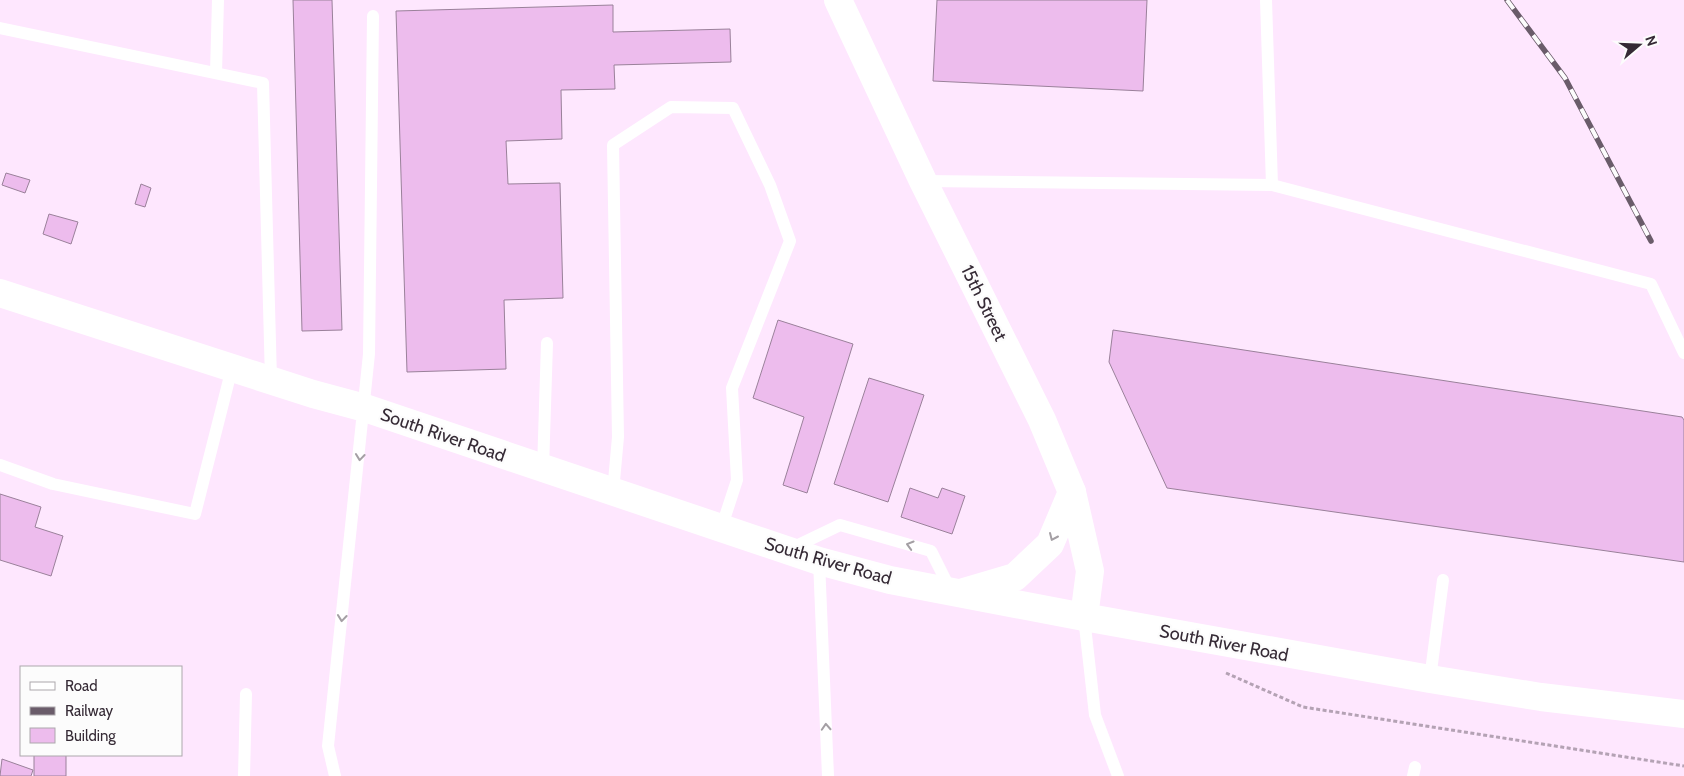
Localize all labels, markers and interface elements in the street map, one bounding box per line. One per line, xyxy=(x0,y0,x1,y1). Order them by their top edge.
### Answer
north arrow xyxy=(1614,20,1664,70)
text: N xyxy=(1641,33,1661,48)
street label: 15th Street xyxy=(956,261,1012,345)
street label: South River Road xyxy=(378,403,508,467)
one-way arrow xyxy=(354,453,365,461)
street label: South River Road xyxy=(762,532,894,590)
one-way arrow xyxy=(1048,532,1059,541)
one-way arrow xyxy=(906,540,915,551)
one-way arrow xyxy=(337,615,348,623)
street label: South River Road xyxy=(1158,620,1290,666)
legend xyxy=(20,666,182,756)
text: Road xyxy=(65,677,98,695)
text: Railway xyxy=(65,702,114,720)
one-way arrow xyxy=(821,723,831,731)
text: Building xyxy=(65,727,116,745)

